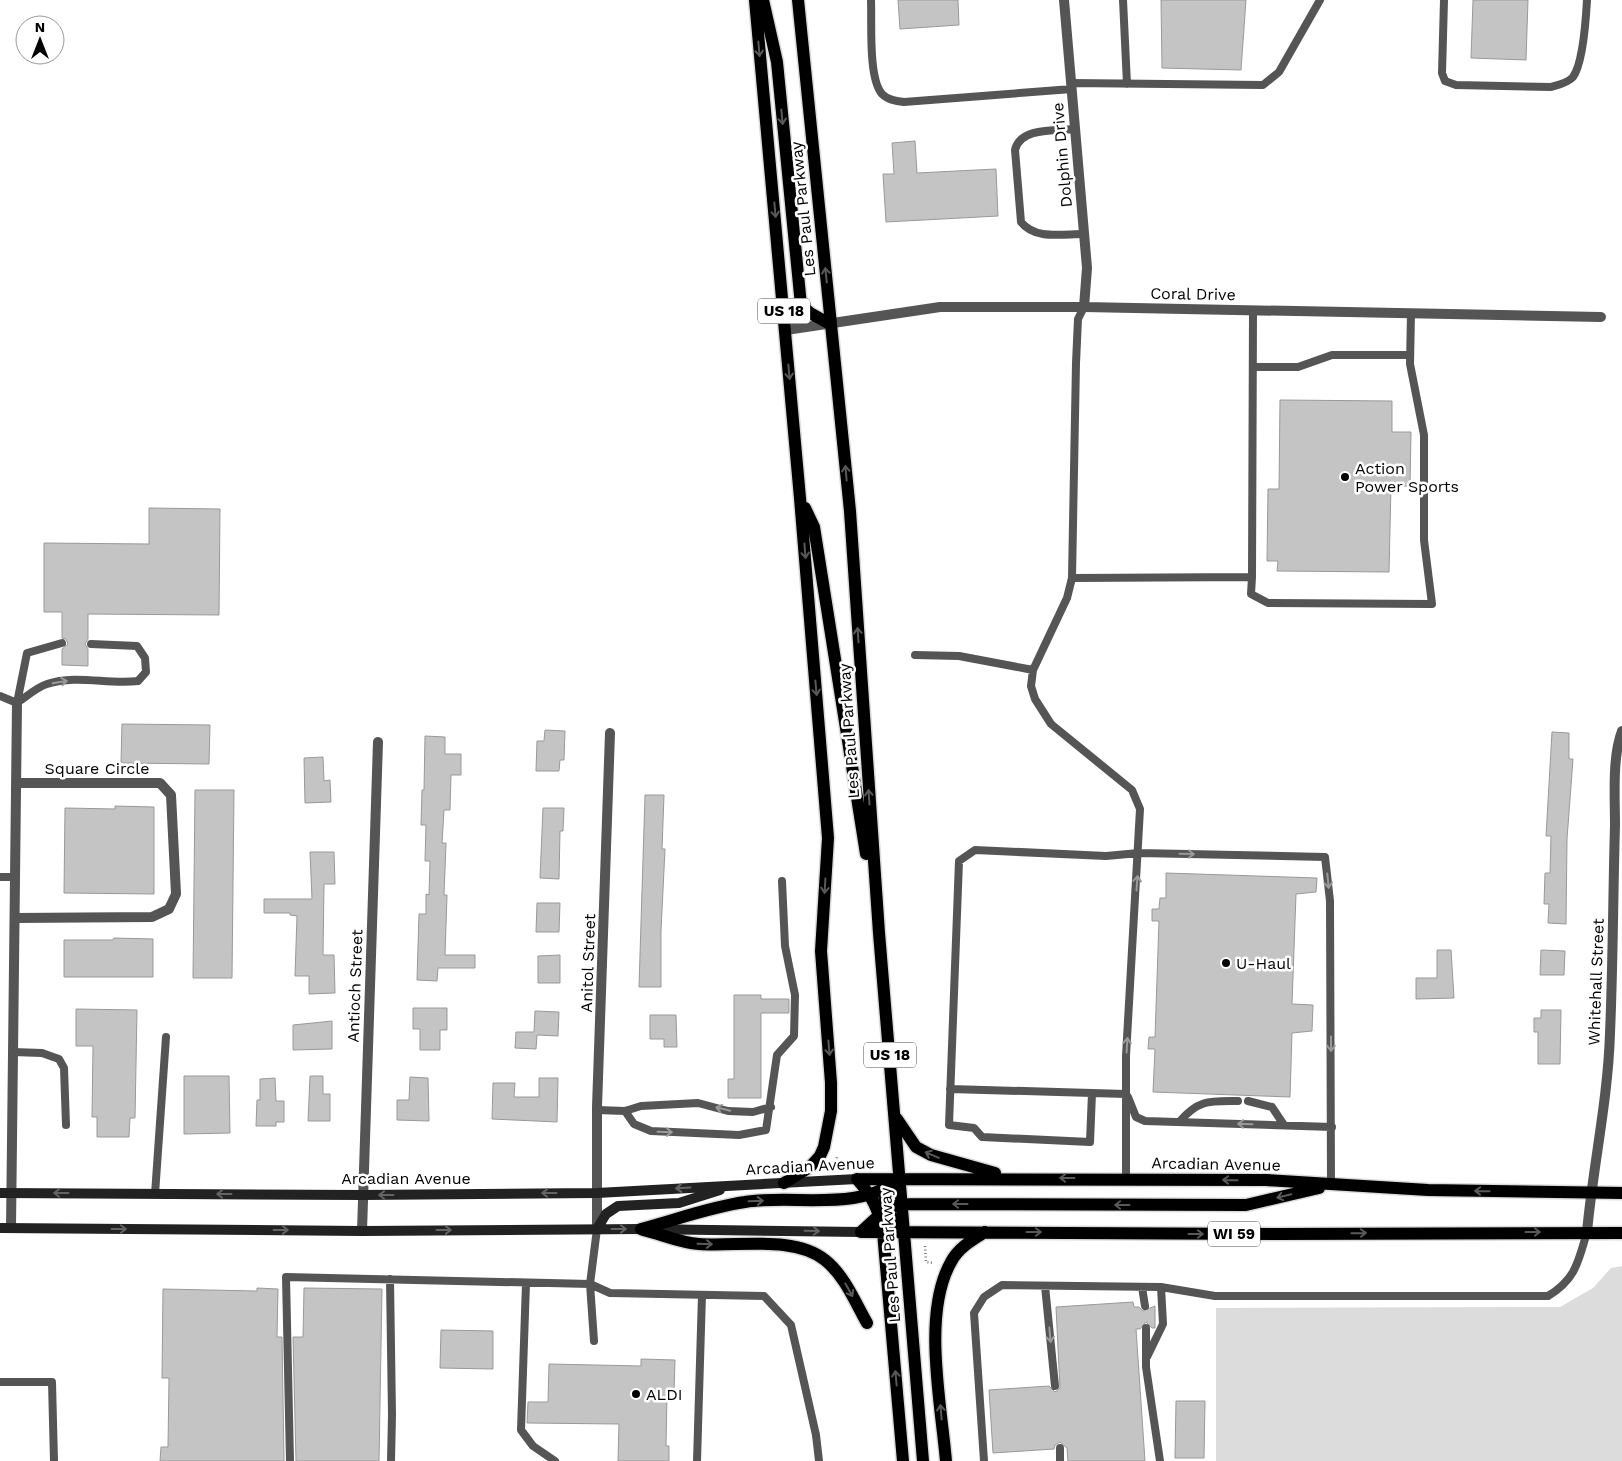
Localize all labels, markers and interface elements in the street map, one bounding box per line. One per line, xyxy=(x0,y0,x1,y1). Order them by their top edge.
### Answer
north arrow xyxy=(15,15,65,65)
text: N xyxy=(35,19,45,35)
one-way arrow xyxy=(754,40,764,56)
street label: Dolphin Drive xyxy=(1048,102,1076,208)
one-way arrow xyxy=(778,109,787,125)
street label: Les Paul Parkway xyxy=(786,140,820,277)
one-way arrow xyxy=(770,202,780,218)
one-way arrow xyxy=(821,267,830,283)
street label: Coral Drive xyxy=(1150,284,1236,304)
road number: US 18 xyxy=(758,298,810,324)
one-way arrow xyxy=(785,364,794,380)
place label: Action Power Sports xyxy=(1355,459,1459,496)
one-way arrow xyxy=(841,465,851,481)
marker: Action Power Sports xyxy=(1339,471,1351,483)
one-way arrow xyxy=(800,543,810,559)
one-way arrow xyxy=(854,627,863,643)
street label: Les Paul Parkway xyxy=(835,662,863,799)
one-way arrow xyxy=(52,676,68,686)
one-way arrow xyxy=(812,680,821,696)
street label: Square Circle xyxy=(45,759,149,778)
one-way arrow xyxy=(865,789,874,805)
one-way arrow xyxy=(1179,849,1195,858)
one-way arrow xyxy=(1323,873,1333,889)
one-way arrow xyxy=(1132,875,1141,891)
one-way arrow xyxy=(820,878,829,894)
street label: Anitol Street xyxy=(577,913,599,1013)
street label: Whitehall Street xyxy=(1584,918,1608,1046)
street label: Antioch Street xyxy=(344,929,366,1043)
place label: U-Haul xyxy=(1236,954,1291,973)
marker: U-Haul xyxy=(1220,957,1232,969)
one-way arrow xyxy=(1326,1035,1336,1051)
one-way arrow xyxy=(1122,1038,1131,1054)
one-way arrow xyxy=(824,1040,833,1056)
road number: US 18 xyxy=(864,1042,916,1068)
one-way arrow xyxy=(716,1104,732,1113)
one-way arrow xyxy=(1237,1119,1253,1129)
one-way arrow xyxy=(656,1127,673,1137)
one-way arrow xyxy=(925,1149,940,1159)
street label: Arcadian Avenue xyxy=(745,1153,875,1179)
street label: Arcadian Avenue xyxy=(1151,1153,1281,1175)
street label: Arcadian Avenue xyxy=(341,1169,471,1188)
one-way arrow xyxy=(1060,1173,1076,1183)
one-way arrow xyxy=(1222,1175,1238,1185)
one-way arrow xyxy=(675,1184,691,1193)
street label: Les Paul Parkway xyxy=(876,1186,904,1323)
one-way arrow xyxy=(1474,1187,1490,1196)
one-way arrow xyxy=(53,1188,70,1198)
one-way arrow xyxy=(541,1188,557,1198)
one-way arrow xyxy=(216,1189,232,1199)
one-way arrow xyxy=(378,1190,394,1200)
one-way arrow xyxy=(1276,1192,1292,1201)
one-way arrow xyxy=(748,1197,764,1206)
one-way arrow xyxy=(952,1199,968,1209)
one-way arrow xyxy=(1114,1200,1130,1209)
road number: WI 59 xyxy=(1208,1222,1260,1246)
one-way arrow xyxy=(110,1224,126,1234)
one-way arrow xyxy=(610,1224,626,1234)
one-way arrow xyxy=(272,1225,289,1235)
one-way arrow xyxy=(435,1225,451,1235)
one-way arrow xyxy=(804,1227,820,1236)
one-way arrow xyxy=(1524,1227,1541,1237)
one-way arrow xyxy=(1025,1228,1041,1237)
one-way arrow xyxy=(1350,1228,1366,1238)
one-way arrow xyxy=(1188,1229,1204,1239)
one-way arrow xyxy=(696,1239,713,1249)
one-way arrow xyxy=(845,1282,854,1297)
one-way arrow xyxy=(1045,1326,1055,1342)
one-way arrow xyxy=(891,1370,900,1386)
place label: ALDI xyxy=(646,1385,682,1404)
marker: ALDI xyxy=(630,1388,642,1400)
one-way arrow xyxy=(937,1405,946,1421)

